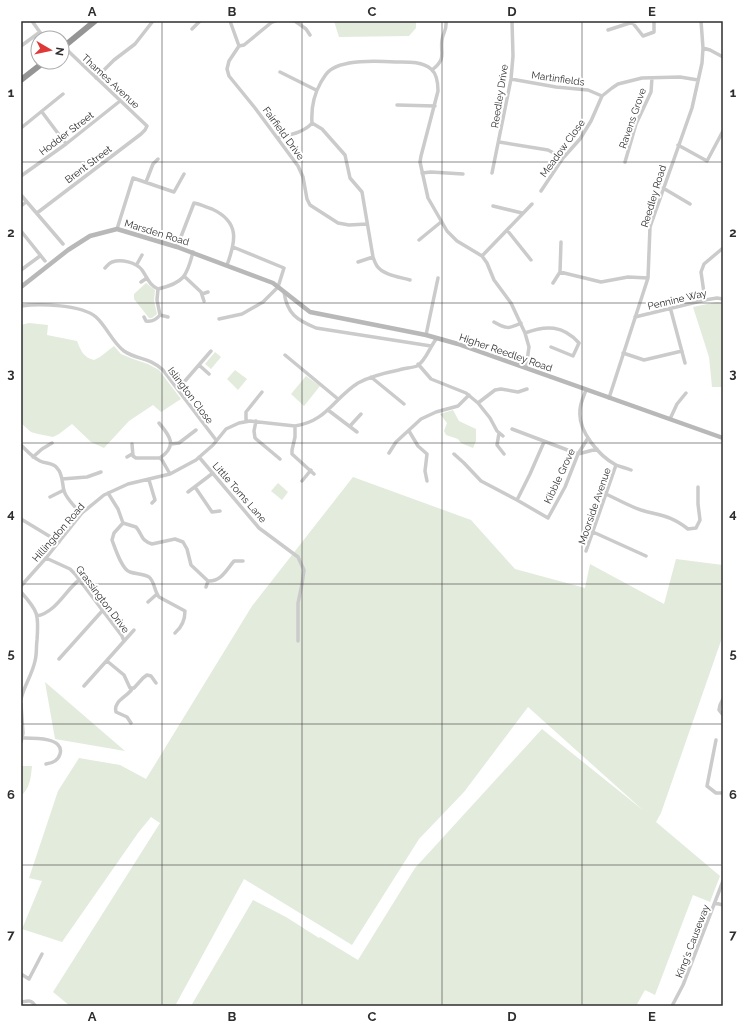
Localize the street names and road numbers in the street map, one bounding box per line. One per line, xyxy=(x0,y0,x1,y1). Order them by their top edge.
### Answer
street label: Thames Avenue xyxy=(80,52,142,111)
street label: Reedley Drive xyxy=(489,63,510,129)
street label: Martinfields xyxy=(531,69,585,88)
street label: Ravens Grove xyxy=(617,86,648,150)
street label: Fairfield Drive xyxy=(261,105,307,162)
street label: Hodder Street xyxy=(37,109,96,157)
street label: Meadow Close xyxy=(538,117,587,179)
street label: Brent Street xyxy=(63,143,114,185)
street label: Reedley Road xyxy=(639,164,668,229)
street label: Marsden Road xyxy=(123,217,190,248)
street label: Pennine Way xyxy=(646,287,708,312)
street label: Higher Reedley Road xyxy=(458,331,554,374)
street label: Islington Close xyxy=(166,365,216,426)
street label: Kibble Grove xyxy=(542,447,577,505)
street label: Little Toms Lane xyxy=(211,460,269,525)
street label: Moorside Avenue xyxy=(576,466,613,546)
street label: Hillingdon Road xyxy=(30,501,87,564)
street label: Grassington Drive xyxy=(74,563,132,635)
street label: King's Causeway xyxy=(673,903,712,979)

